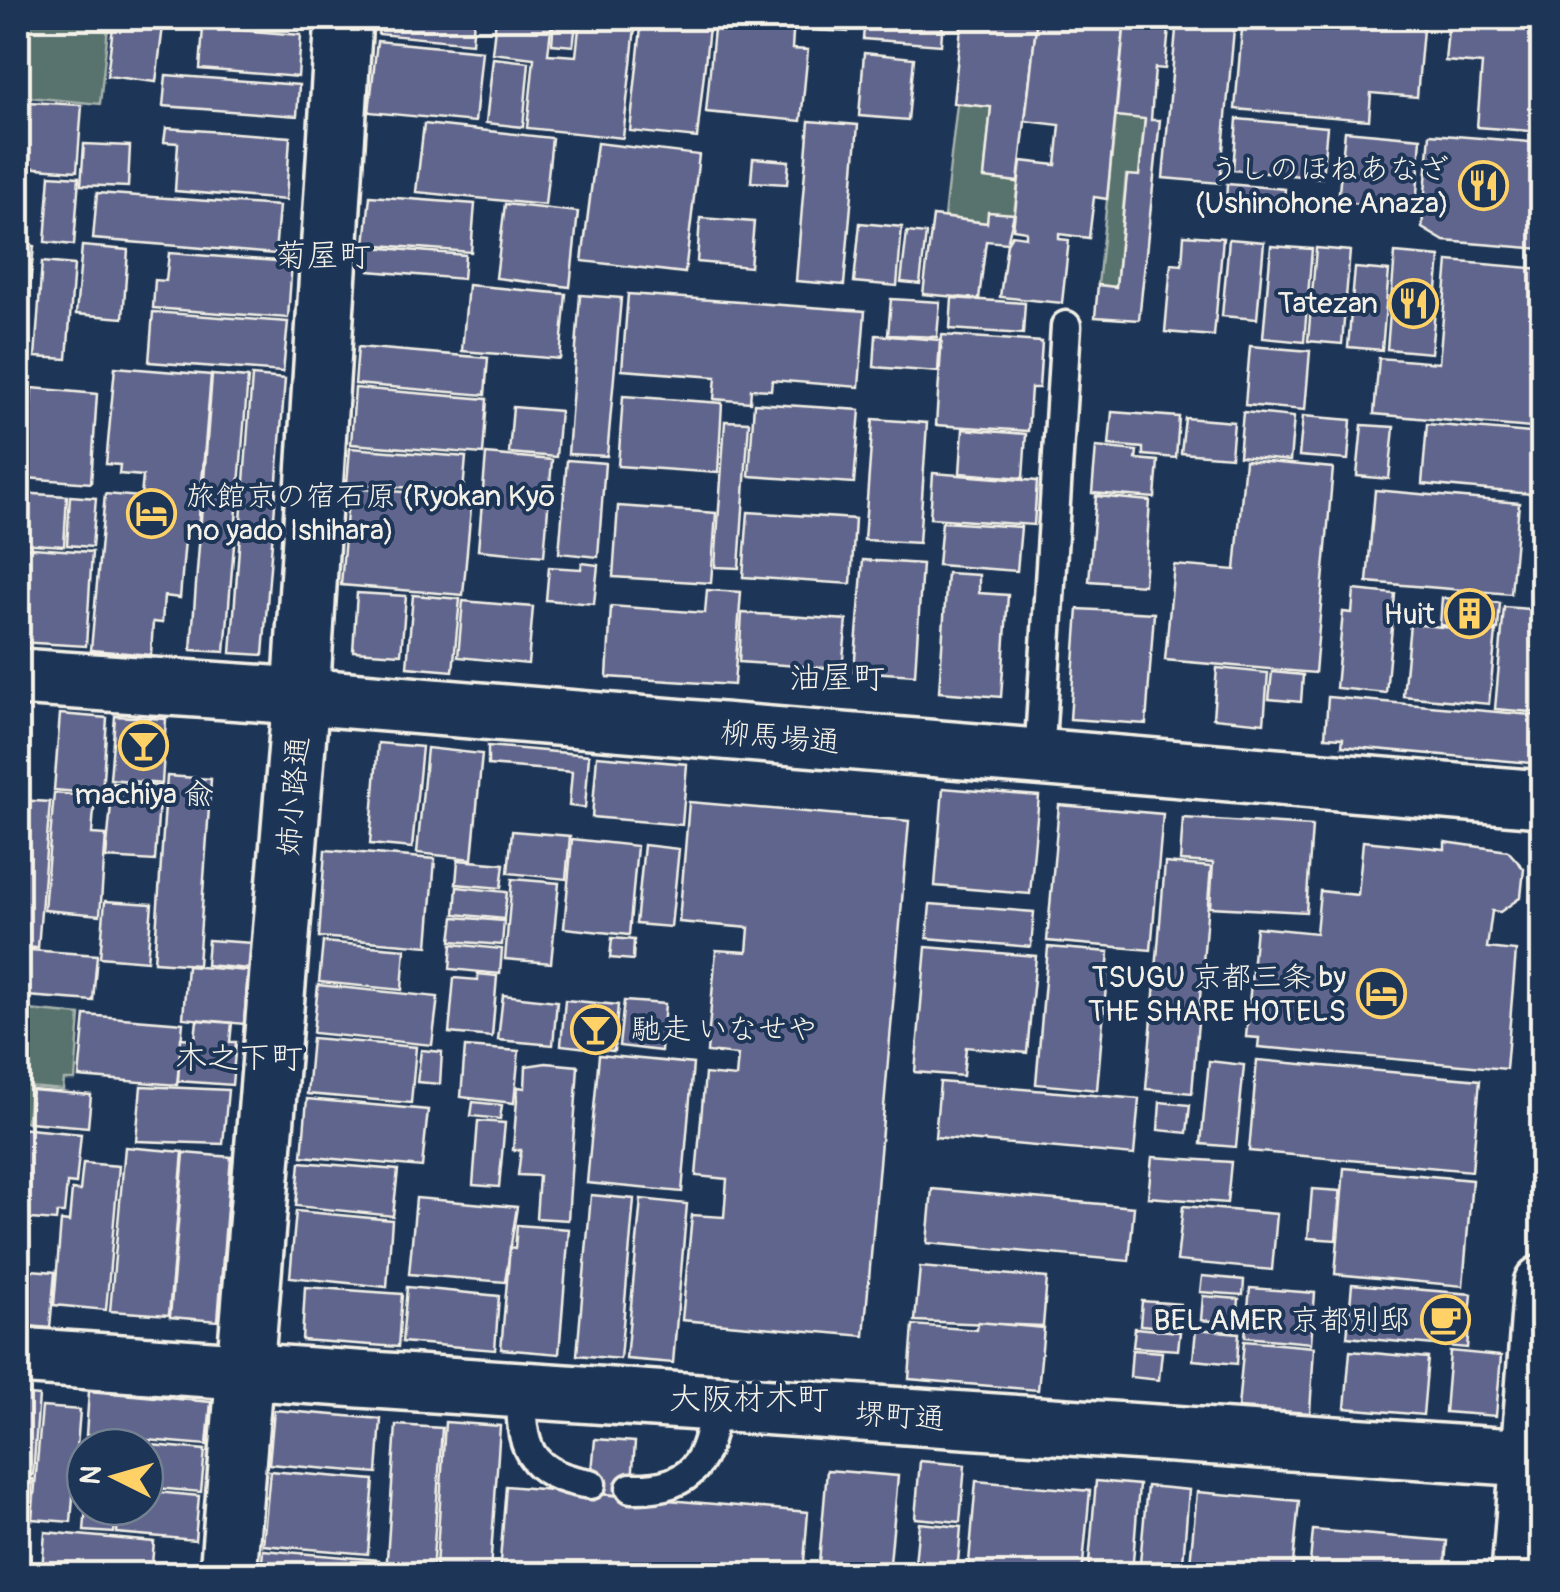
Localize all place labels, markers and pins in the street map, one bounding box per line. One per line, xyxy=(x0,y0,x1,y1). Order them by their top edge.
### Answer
place label: うしのほねあなざ (Ushinohone Anaza) xyxy=(1194,151,1449,222)
restaurant icon: うしのほねあなざ (Ushinohone Anaza) xyxy=(1458,160,1510,212)
restaurant icon: Tatezan xyxy=(1387,277,1439,329)
place label: Tatezan xyxy=(1278,285,1378,322)
place label: 旅館京の宿石原 (Ryokan Kyō no yado Ishihara) xyxy=(186,478,555,549)
hotel icon: 旅館京の宿石原 (Ryokan Kyō no yado Ishihara) xyxy=(125,487,177,539)
building icon: Huit xyxy=(1444,588,1496,640)
place label: Huit xyxy=(1383,596,1436,633)
bar icon: machiya 兪 xyxy=(118,719,170,771)
place label: machiya 兪 xyxy=(75,776,213,813)
place label: TSUGU 京都三条 by THE SHARE HOTELS xyxy=(1088,959,1346,1030)
hotel icon: TSUGU 京都三条 by THE SHARE HOTELS xyxy=(1355,968,1407,1020)
bar icon: 馳走 いなせや xyxy=(570,1003,622,1055)
place label: 馳走 いなせや xyxy=(631,1011,818,1048)
cafe icon: BEL AMER 京都別邸 xyxy=(1419,1294,1471,1346)
place label: BEL AMER 京都別邸 xyxy=(1153,1302,1410,1339)

